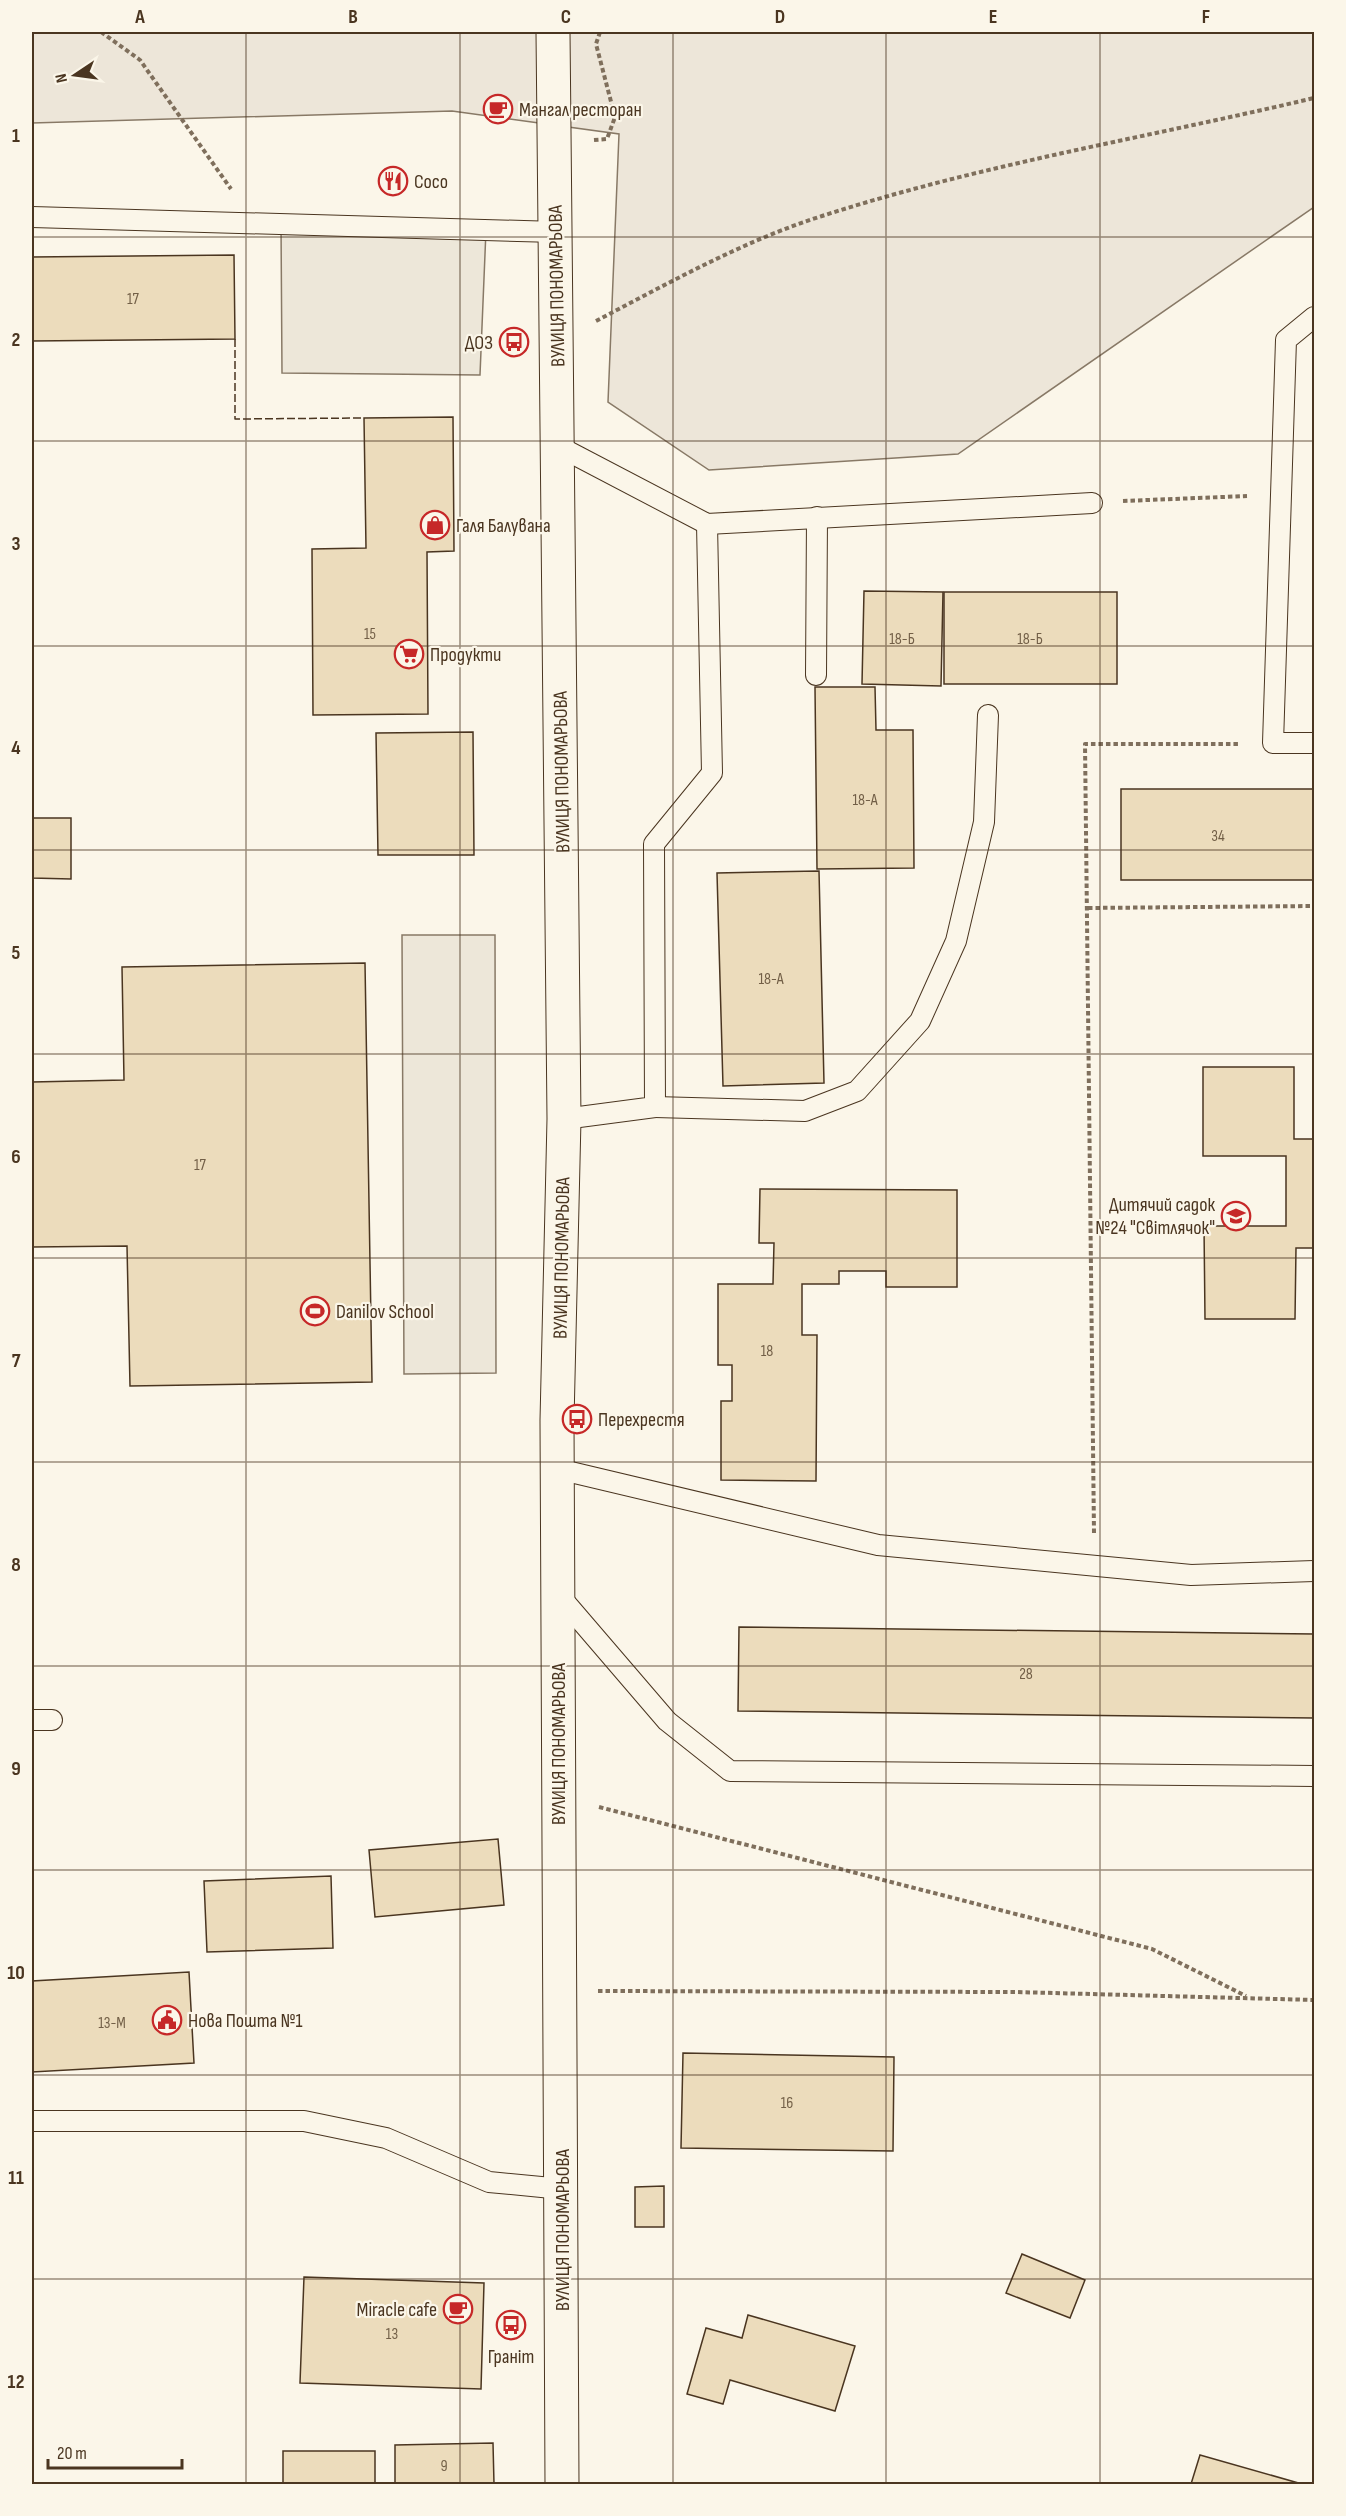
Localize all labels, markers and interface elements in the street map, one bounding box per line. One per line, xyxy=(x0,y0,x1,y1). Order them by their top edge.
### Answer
text: A xyxy=(134,5,145,29)
text: B xyxy=(348,5,358,29)
text: C xyxy=(561,5,571,29)
text: D xyxy=(775,5,785,29)
text: E xyxy=(989,5,997,29)
text: F xyxy=(1202,5,1210,29)
north arrow xyxy=(45,45,105,105)
text: N xyxy=(52,72,72,84)
cafe icon: Мангал ресторан xyxy=(482,93,514,125)
place label: Мангал ресторан xyxy=(519,98,642,122)
text: 1 xyxy=(12,124,20,148)
restaurant icon: Сосо xyxy=(377,165,409,197)
place label: Сосо xyxy=(414,170,448,194)
street label: ВУЛИЦЯ ПОНОМАРЬОВА xyxy=(544,204,570,367)
house number: 17 xyxy=(127,290,140,309)
bus stop icon: ДОЗ xyxy=(498,326,530,358)
text: 2 xyxy=(12,328,20,352)
place label: ДОЗ xyxy=(465,331,493,355)
shop icon: Галя Балувана xyxy=(419,509,451,541)
place label: Галя Балувана xyxy=(456,514,551,538)
text: 3 xyxy=(12,532,21,556)
house number: 15 xyxy=(364,625,376,644)
house number: 18-Б xyxy=(889,630,915,649)
house number: 18-Б xyxy=(1017,630,1043,649)
supermarket icon: Продукти xyxy=(393,638,425,670)
place label: Продукти xyxy=(430,643,501,667)
street label: ВУЛИЦЯ ПОНОМАРЬОВА xyxy=(549,690,575,853)
text: 4 xyxy=(11,736,21,760)
house number: 18-А xyxy=(852,791,878,810)
house number: 34 xyxy=(1211,827,1225,846)
text: 5 xyxy=(12,941,21,965)
house number: 18-А xyxy=(758,970,784,989)
text: 6 xyxy=(11,1145,21,1169)
house number: 17 xyxy=(194,1156,207,1175)
street label: ВУЛИЦЯ ПОНОМАРЬОВА xyxy=(549,1176,575,1339)
place label: Дитячий садок №24 "Світлячок" xyxy=(1095,1193,1215,1240)
school or university icon: Дитячий садок №24 "Світлячок" xyxy=(1220,1200,1252,1232)
sports icon: Danilov School xyxy=(299,1295,331,1327)
place label: Danilov School xyxy=(336,1300,434,1324)
house number: 18 xyxy=(761,1342,773,1361)
text: 7 xyxy=(12,1349,21,1373)
bus stop icon: Перехрестя xyxy=(561,1403,593,1435)
place label: Перехрестя xyxy=(598,1408,685,1432)
text: 8 xyxy=(11,1553,21,1577)
street label: ВУЛИЦЯ ПОНОМАРЬОВА xyxy=(547,1663,571,1825)
house number: 28 xyxy=(1019,1665,1033,1684)
text: 9 xyxy=(11,1757,21,1781)
text: 10 xyxy=(7,1961,25,1985)
public building icon: Нова Пошта №1 xyxy=(151,2004,183,2036)
place label: Нова Пошта №1 xyxy=(188,2009,303,2033)
house number: 13-М xyxy=(98,2014,126,2033)
house number: 16 xyxy=(781,2094,793,2113)
street label: ВУЛИЦЯ ПОНОМАРЬОВА xyxy=(551,2149,575,2311)
text: 11 xyxy=(8,2166,24,2190)
cafe icon: Miracle cafe xyxy=(442,2293,474,2325)
place label: Miracle cafe xyxy=(357,2298,437,2322)
bus stop icon: Граніт xyxy=(495,2309,527,2341)
house number: 13 xyxy=(386,2325,398,2344)
place label: Граніт xyxy=(488,2345,534,2369)
text: 12 xyxy=(8,2370,24,2394)
scale bar xyxy=(48,2432,182,2470)
text: 20 m xyxy=(57,2443,87,2464)
house number: 9 xyxy=(440,2457,448,2476)

